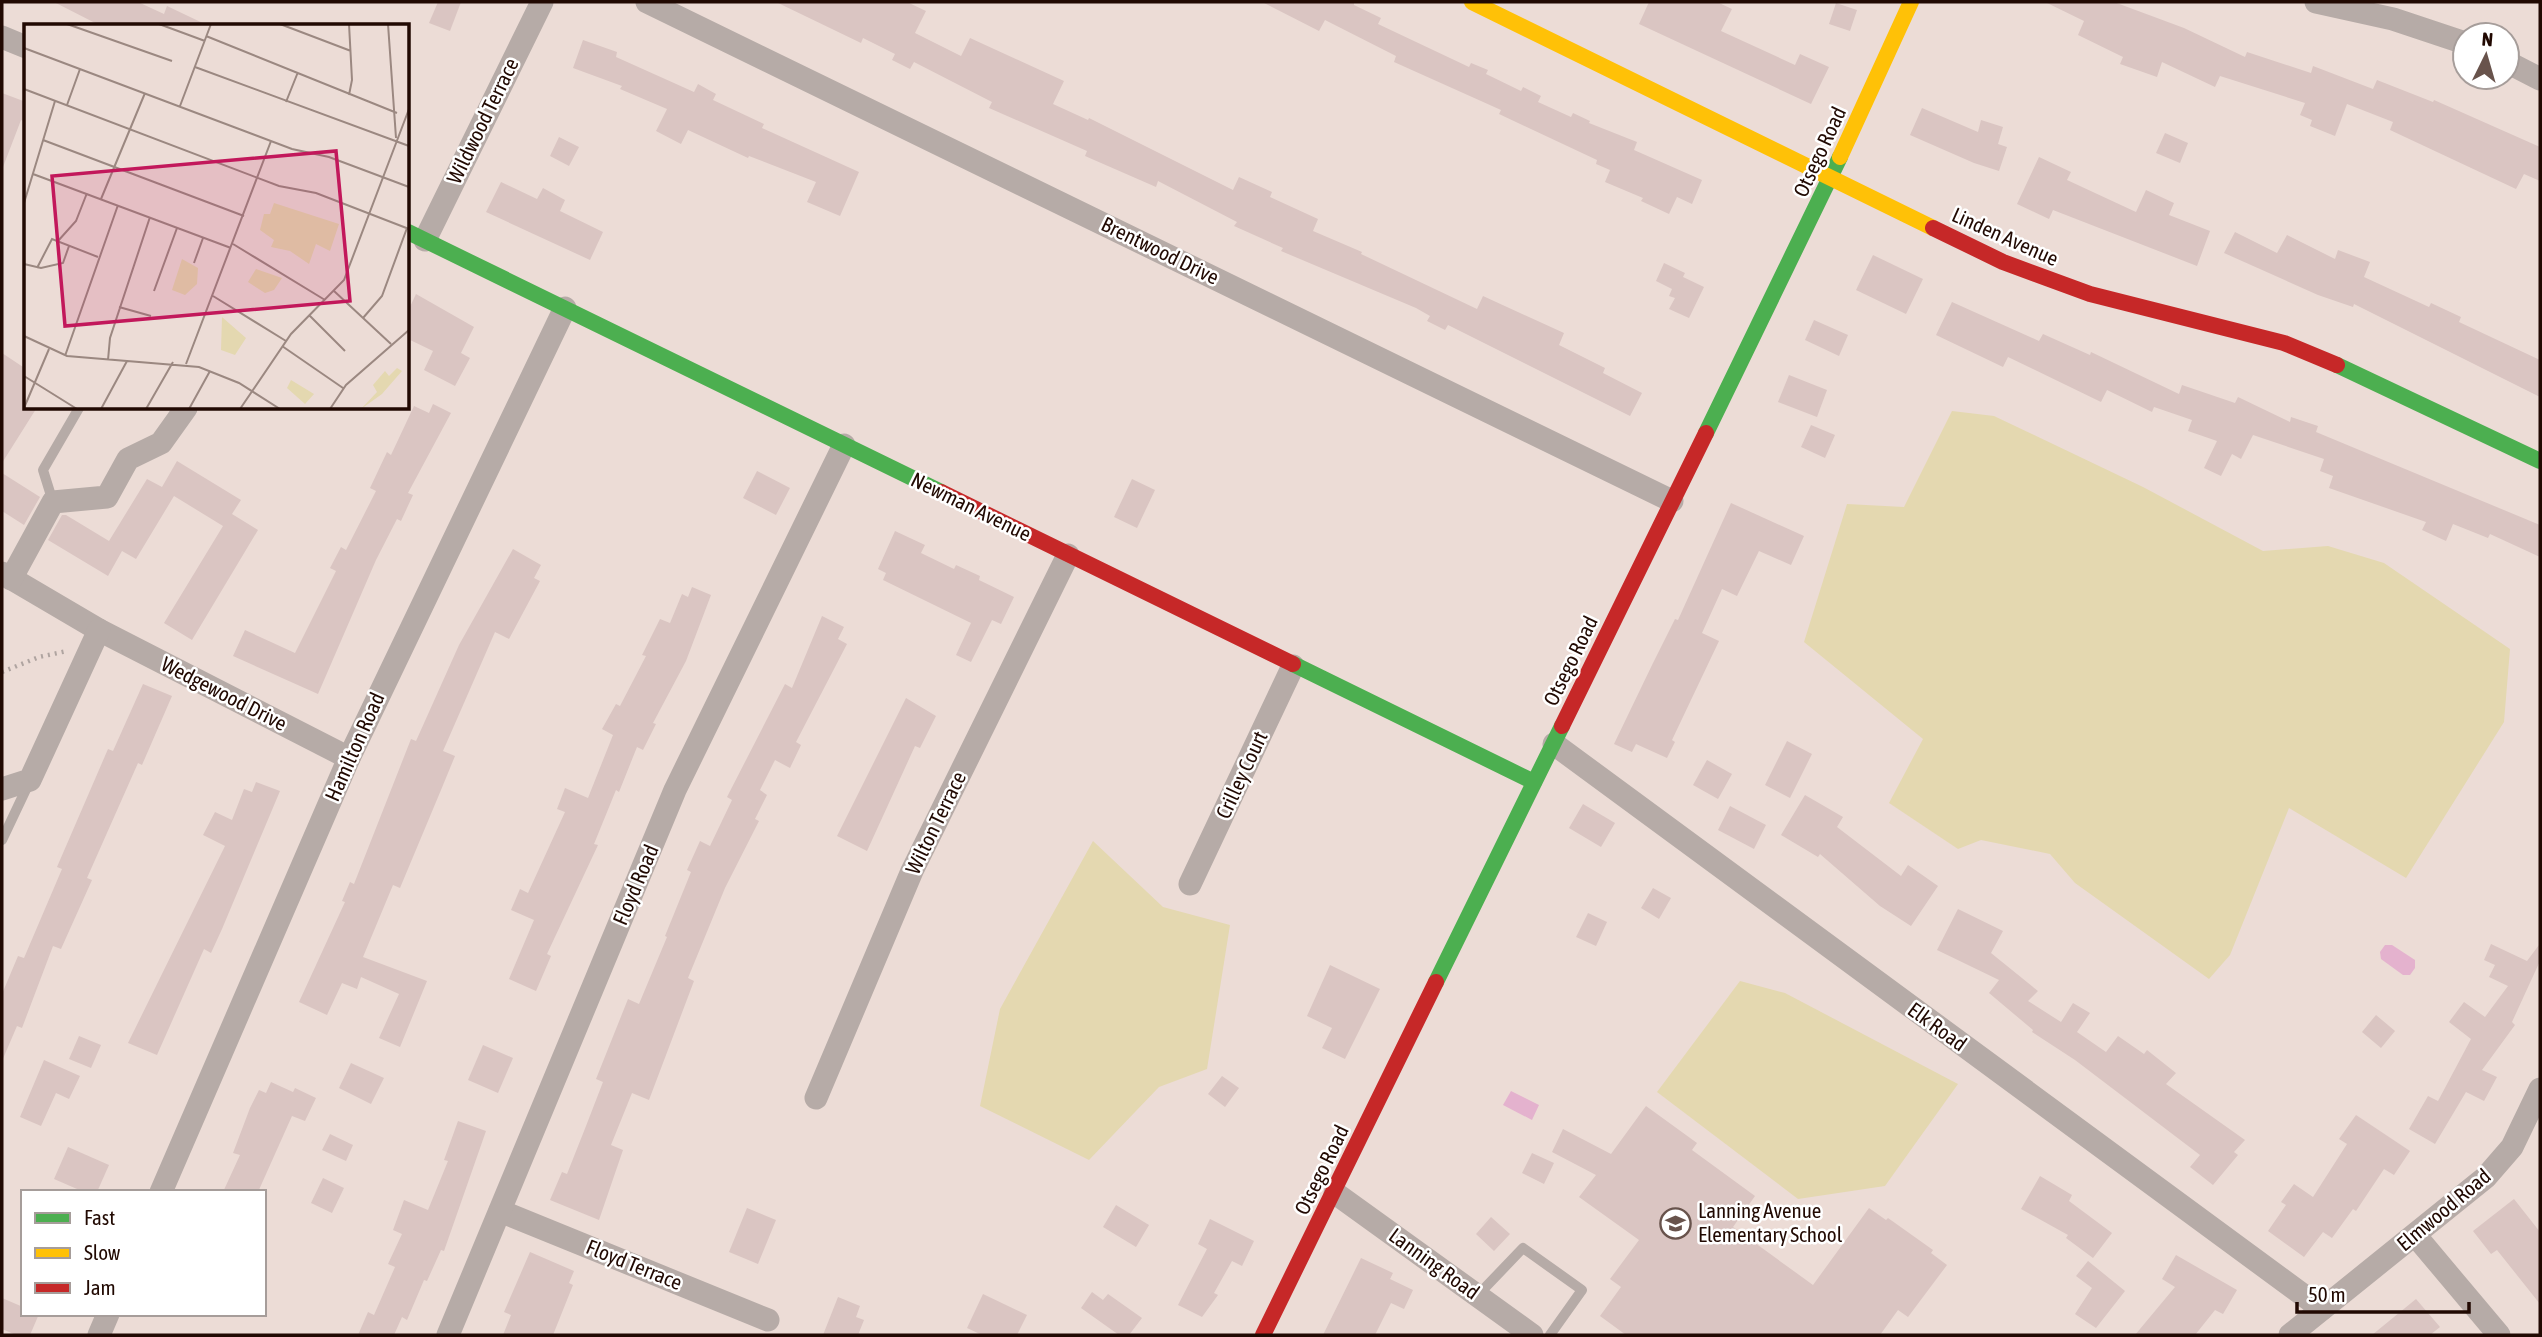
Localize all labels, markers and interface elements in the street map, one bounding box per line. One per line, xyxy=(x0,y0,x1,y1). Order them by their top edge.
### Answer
north arrow xyxy=(2451,21,2521,91)
inset map xyxy=(24,24,410,410)
text: N xyxy=(2481,28,2494,51)
street label: Wildwood Terrace xyxy=(441,54,523,187)
street label: Otsego Road xyxy=(1788,103,1850,200)
street label: Linden Avenue xyxy=(1949,202,2062,270)
street label: Brentwood Drive xyxy=(1098,211,1223,289)
street label: Newman Avenue xyxy=(908,467,1035,545)
street label: Otsego Road xyxy=(1538,612,1602,709)
street label: Wedgewood Drive xyxy=(158,651,291,735)
street label: Hamilton Road xyxy=(319,689,389,805)
street label: Crilley Court xyxy=(1210,727,1272,822)
street label: Wilton Terrace xyxy=(900,767,970,878)
street label: Floyd Road xyxy=(607,841,663,928)
street label: Elk Road xyxy=(1904,997,1972,1056)
street label: Otsego Road xyxy=(1289,1121,1353,1218)
street label: Elmwood Road xyxy=(2392,1163,2495,1255)
legend xyxy=(21,1190,266,1316)
place label: Lanning Avenue Elementary School xyxy=(1698,1198,1843,1246)
text: Fast xyxy=(84,1205,115,1229)
school or university icon: Lanning Avenue Elementary School xyxy=(1658,1206,1692,1240)
street label: Lanning Road xyxy=(1385,1223,1484,1304)
street label: Floyd Terrace xyxy=(583,1234,686,1294)
text: Slow xyxy=(84,1240,121,1264)
scale bar xyxy=(2297,1270,2468,1314)
text: Jam xyxy=(84,1275,116,1299)
text: 50 m xyxy=(2308,1282,2346,1306)

